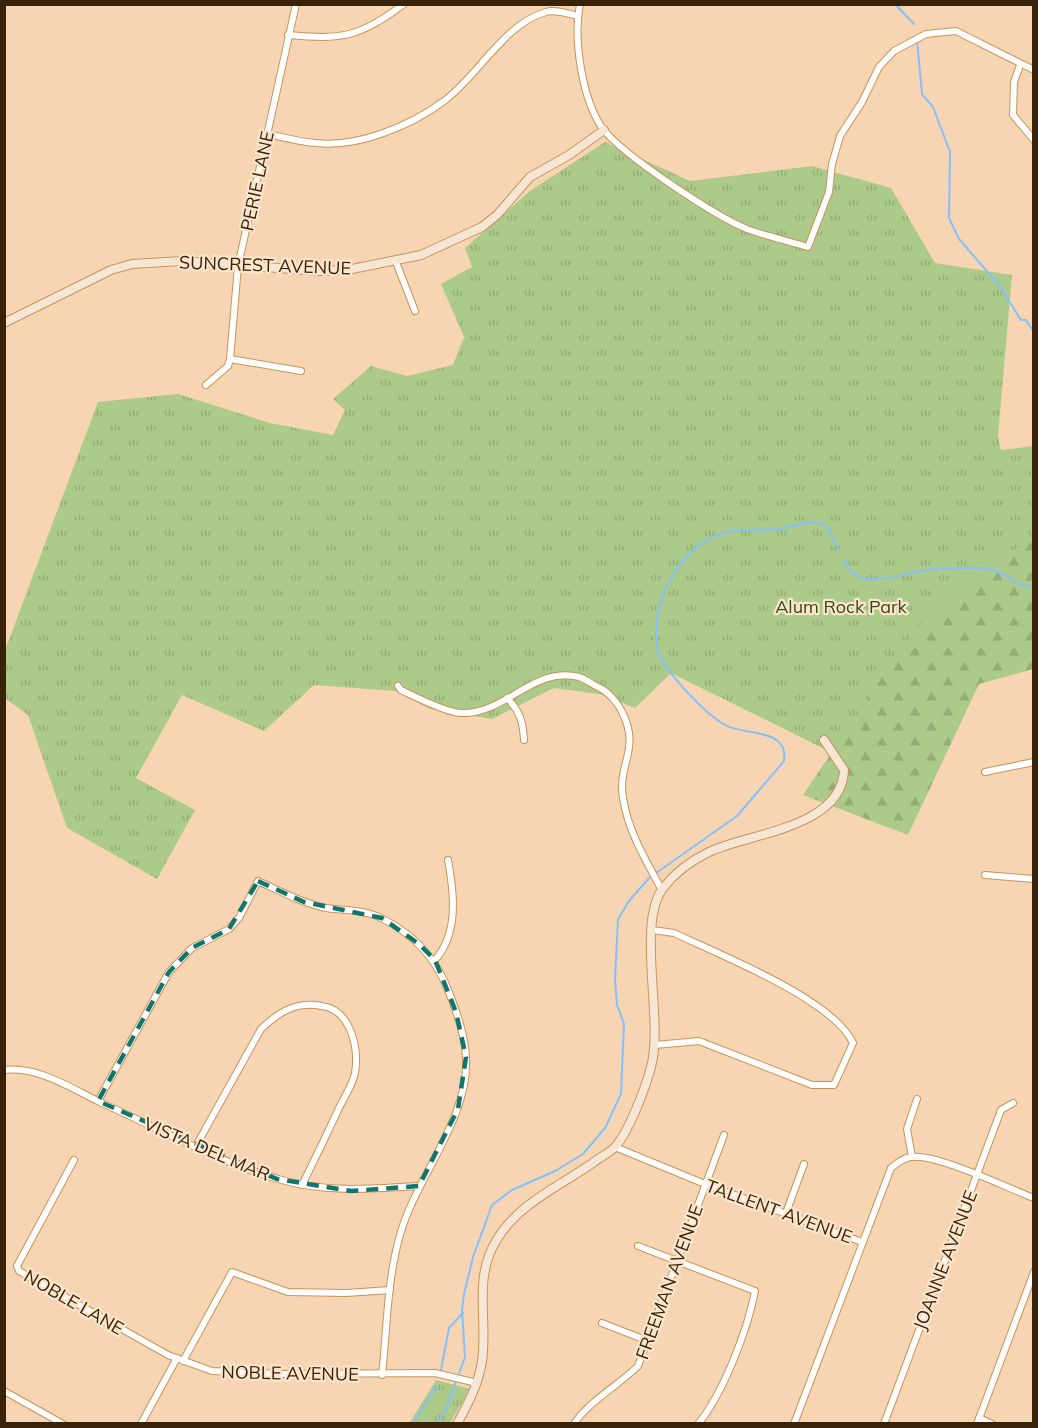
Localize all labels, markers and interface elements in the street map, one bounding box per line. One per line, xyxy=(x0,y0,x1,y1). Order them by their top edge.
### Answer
street label: PERIE LANE xyxy=(235,129,279,233)
street label: SUNCREST AVENUE xyxy=(179,251,351,279)
park label: Alum Rock Park xyxy=(775,595,908,618)
street label: VISTA DEL MAR xyxy=(140,1112,274,1186)
street label: TALLENT AVENUE xyxy=(702,1174,856,1248)
street label: JOANNE AVENUE xyxy=(908,1187,982,1333)
street label: FREEMAN AVENUE xyxy=(630,1201,708,1363)
street label: NOBLE LANE xyxy=(20,1264,128,1340)
street label: NOBLE AVENUE xyxy=(221,1360,359,1386)

